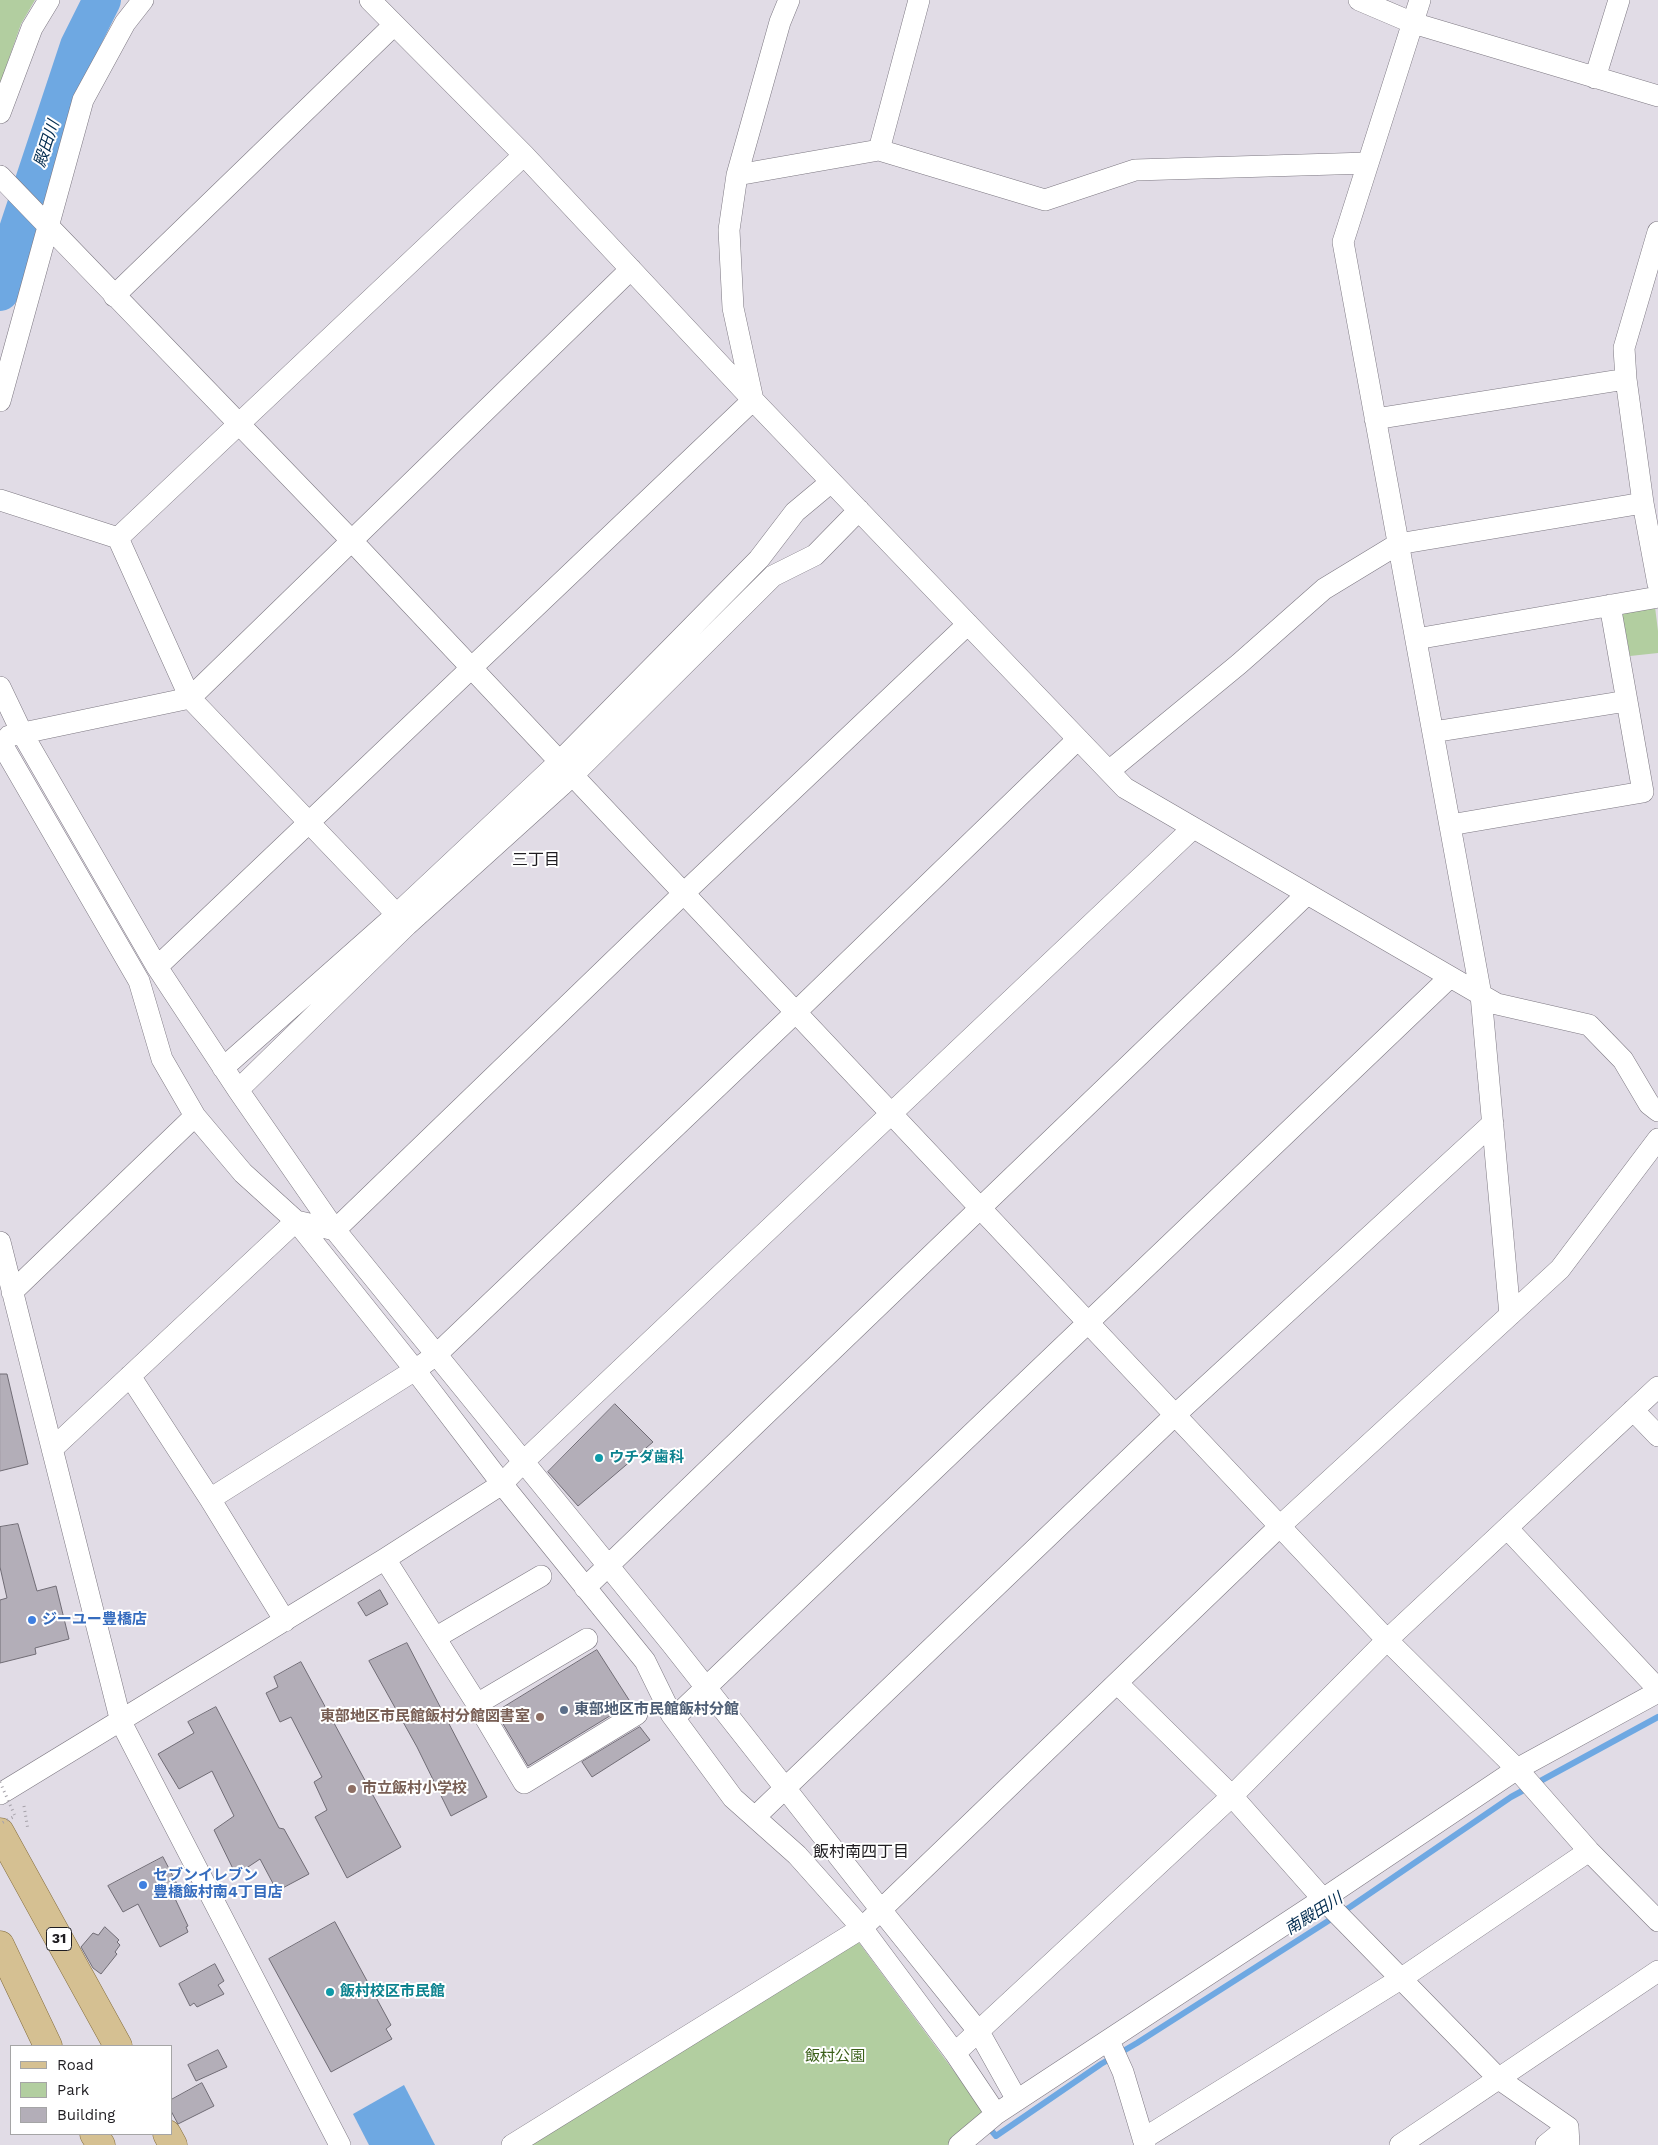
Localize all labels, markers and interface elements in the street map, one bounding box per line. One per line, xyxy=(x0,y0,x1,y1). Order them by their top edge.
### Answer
water label: 殿田川 xyxy=(30,118,64,170)
district label: 三丁目 xyxy=(512,850,560,870)
place label: ウチダ歯科 xyxy=(609,1449,684,1467)
marker: ウチダ歯科 xyxy=(593,1452,605,1464)
place label: ジーユー豊橋店 xyxy=(42,1611,147,1629)
marker: ジーユー豊橋店 xyxy=(26,1614,38,1626)
place label: 東部地区市民館飯村分館 xyxy=(574,1701,739,1719)
marker: 東部地区市民館飯村分館 xyxy=(558,1704,570,1716)
place label: 東部地区市民館飯村分館図書室 xyxy=(320,1708,530,1726)
marker: 東部地区市民館飯村分館図書室 xyxy=(534,1711,546,1723)
place label: 市立飯村小学校 xyxy=(362,1780,467,1798)
marker: 市立飯村小学校 xyxy=(346,1783,358,1795)
district label: 飯村南四丁目 xyxy=(813,1842,909,1862)
place label: セブンイレブン 豊橋飯村南4丁目店 xyxy=(153,1867,283,1902)
marker: セブンイレブン 豊橋飯村南4丁目店 xyxy=(137,1879,149,1891)
water label: 南殿田川 xyxy=(1282,1889,1346,1939)
road number: 31 xyxy=(46,1928,72,1950)
place label: 飯村校区市民館 xyxy=(340,1983,445,2001)
marker: 飯村校区市民館 xyxy=(324,1986,336,1998)
legend xyxy=(10,2045,172,2135)
park label: 飯村公園 xyxy=(805,2048,865,2066)
text: Road xyxy=(57,2056,94,2074)
text: Park xyxy=(57,2081,89,2099)
text: Building xyxy=(57,2106,115,2124)

